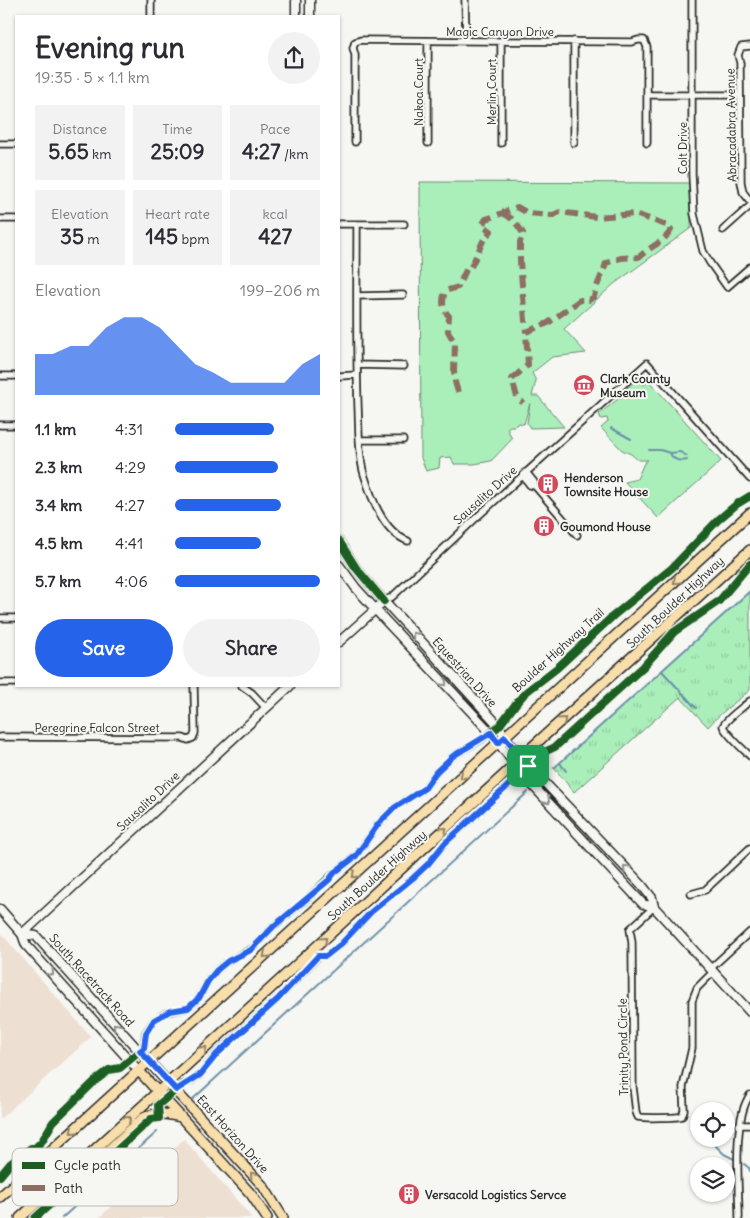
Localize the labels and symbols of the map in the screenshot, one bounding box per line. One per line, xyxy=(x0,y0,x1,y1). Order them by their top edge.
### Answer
street label: Magic Canyon Drive xyxy=(446,24,554,39)
street label: Nakoa Court xyxy=(411,58,426,126)
street label: Merlin Court xyxy=(484,59,499,125)
street label: Abracadabra Avenue xyxy=(723,68,739,182)
street label: Colt Drive xyxy=(675,122,690,174)
place label: Clark County Museum xyxy=(600,371,671,400)
museum icon: Clark County Museum xyxy=(572,373,596,397)
street label: Sausalito Drive xyxy=(450,463,520,527)
place label: Henderson Townsite House xyxy=(564,470,649,499)
building icon: Henderson Townsite House xyxy=(536,472,560,496)
building icon: Goumond House xyxy=(532,514,556,538)
place label: Goumond House xyxy=(560,519,651,534)
street label: South Boulder Highway xyxy=(623,553,727,651)
one-way arrow xyxy=(673,575,682,584)
street label: Boulder Highway Trail xyxy=(509,605,607,695)
one-way arrow xyxy=(412,631,421,640)
street label: Equestrian Drive xyxy=(430,634,500,710)
one-way arrow xyxy=(438,678,447,687)
one-way arrow xyxy=(558,716,567,725)
street label: Peregrine Falcon Street xyxy=(34,720,160,735)
pin xyxy=(507,745,549,787)
street label: Sausalito Drive xyxy=(114,768,182,834)
one-way arrow xyxy=(459,770,468,779)
one-way arrow xyxy=(541,795,550,804)
street label: South Boulder Highway xyxy=(325,827,429,923)
one-way arrow xyxy=(439,827,448,836)
one-way arrow xyxy=(623,865,632,874)
one-way arrow xyxy=(352,869,361,878)
street label: South Racetrack Road xyxy=(46,930,138,1030)
one-way arrow xyxy=(319,937,328,946)
one-way arrow xyxy=(263,950,272,959)
one-way arrow xyxy=(45,967,54,976)
street label: Trinity Pond Circle xyxy=(615,998,631,1096)
one-way arrow xyxy=(113,1022,122,1031)
one-way arrow xyxy=(199,1046,208,1055)
street label: East Horizon Drive xyxy=(194,1092,272,1176)
one-way arrow xyxy=(122,1116,131,1125)
one-way arrow xyxy=(69,1125,78,1134)
legend xyxy=(12,1148,178,1206)
text: Cycle path xyxy=(54,1156,121,1174)
one-way arrow xyxy=(250,1172,259,1181)
text: Path xyxy=(54,1179,83,1197)
building icon: Versacold Logistics Servce xyxy=(397,1182,421,1206)
place label: Versacold Logistics Servce xyxy=(425,1187,567,1203)

